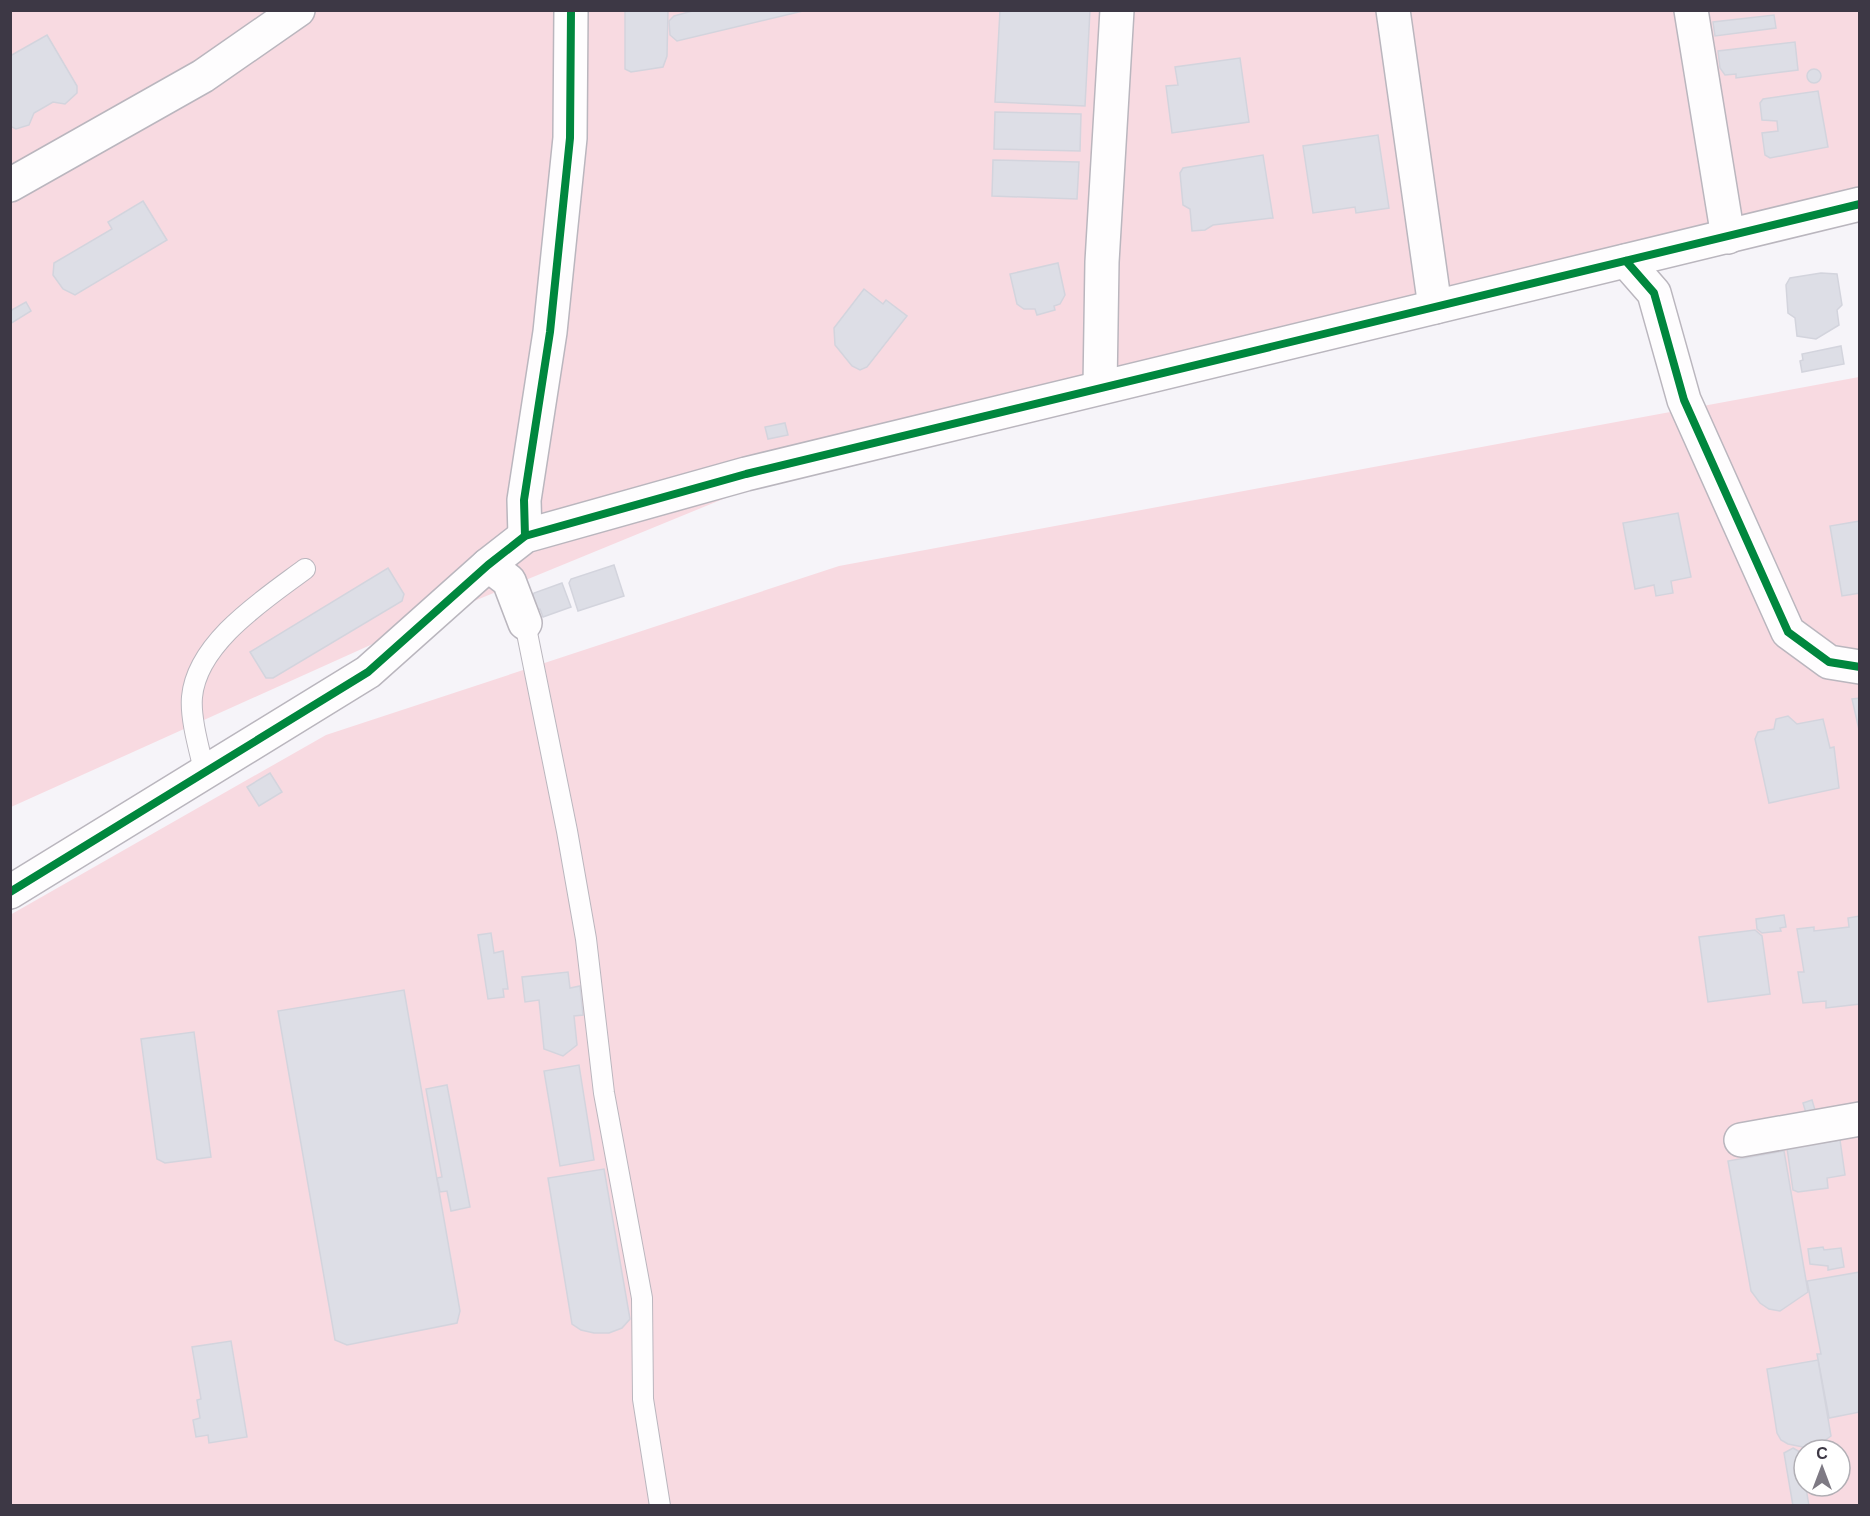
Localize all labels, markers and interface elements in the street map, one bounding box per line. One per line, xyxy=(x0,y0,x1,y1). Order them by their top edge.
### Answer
north arrow xyxy=(1792,1438,1852,1498)
text: С xyxy=(1816,1443,1828,1464)

